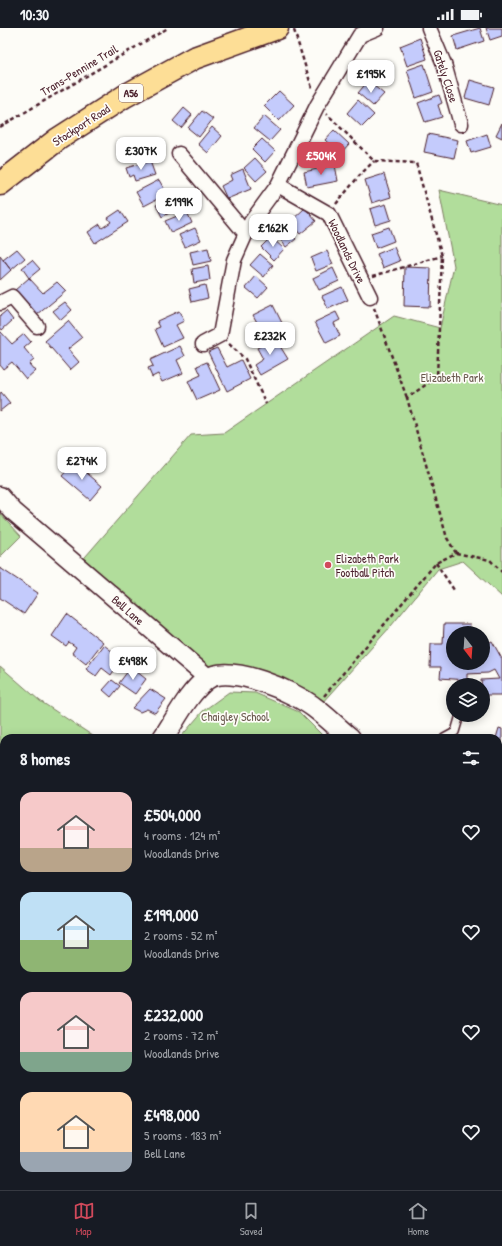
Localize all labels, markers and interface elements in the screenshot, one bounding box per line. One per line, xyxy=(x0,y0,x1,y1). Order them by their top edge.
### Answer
text: 10:30 xyxy=(20,4,49,25)
street label: Trans-Pennine Trail xyxy=(37,40,122,100)
street label: Gately Close xyxy=(430,48,463,105)
pin: £195K xyxy=(343,60,399,94)
text: £195K xyxy=(357,64,385,82)
road number: A56 xyxy=(119,84,143,102)
street label: Stockport Road xyxy=(49,100,113,150)
pin: £307K xyxy=(113,137,169,171)
text: £307K xyxy=(125,141,157,159)
pin: £504K xyxy=(293,142,349,176)
text: £504K xyxy=(306,146,336,164)
pin: £199K xyxy=(151,188,207,222)
text: £199K xyxy=(165,192,193,210)
pin: £162K xyxy=(245,214,301,248)
street label: Woodlands Drive xyxy=(324,216,370,286)
text: £162K xyxy=(258,218,288,236)
pin: £232K xyxy=(242,322,298,356)
text: £232K xyxy=(254,326,286,344)
park label: Elizabeth Park xyxy=(421,369,483,386)
pin: £274K xyxy=(54,447,110,481)
text: £274K xyxy=(66,451,98,469)
place label: Elizabeth Park Football Pitch xyxy=(335,550,399,581)
marker: Elizabeth Park Football Pitch xyxy=(323,560,333,570)
street label: Bell Lane xyxy=(108,591,148,629)
north arrow xyxy=(446,626,490,670)
map controls xyxy=(446,626,490,722)
pin: £498K xyxy=(105,647,161,681)
text: £498K xyxy=(118,651,148,669)
button: layers xyxy=(446,678,490,722)
park label: Chaigley School xyxy=(201,708,270,725)
text: 8 homes xyxy=(20,747,70,770)
icon: filters xyxy=(460,747,482,769)
text: £504,000 xyxy=(144,803,201,826)
icon: home xyxy=(52,808,100,856)
icon: heart xyxy=(460,821,482,843)
text: 4 rooms · 124 m² xyxy=(144,826,220,844)
text: Woodlands Drive xyxy=(144,844,220,862)
text: £199,000 xyxy=(144,903,198,926)
icon: home xyxy=(52,908,100,956)
icon: heart xyxy=(460,921,482,943)
text: 2 rooms · 52 m² xyxy=(144,926,217,944)
text: Woodlands Drive xyxy=(144,944,220,962)
text: £232,000 xyxy=(144,1003,203,1026)
icon: home xyxy=(52,1008,100,1056)
icon: heart xyxy=(460,1021,482,1043)
text: 2 rooms · 72 m² xyxy=(144,1026,218,1044)
text: Woodlands Drive xyxy=(144,1044,220,1062)
text: £498,000 xyxy=(144,1103,200,1126)
icon: home xyxy=(52,1108,100,1156)
icon: heart xyxy=(460,1121,482,1143)
text: 5 rooms · 183 m² xyxy=(144,1126,221,1144)
text: Bell Lane xyxy=(144,1144,185,1162)
tab: Map xyxy=(73,1200,95,1238)
tab: Saved xyxy=(240,1200,262,1238)
tab: Home xyxy=(407,1200,429,1238)

